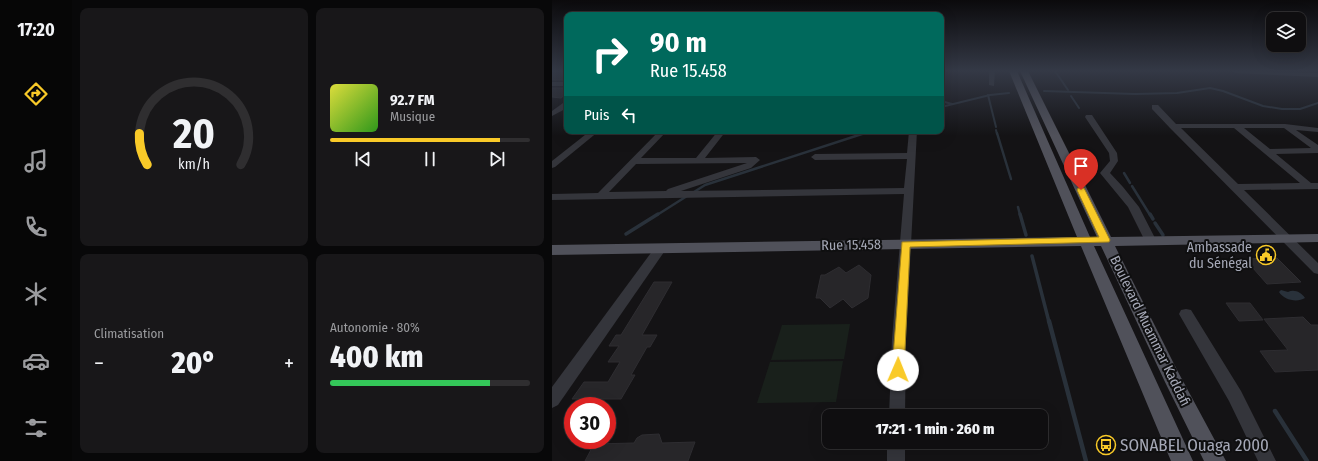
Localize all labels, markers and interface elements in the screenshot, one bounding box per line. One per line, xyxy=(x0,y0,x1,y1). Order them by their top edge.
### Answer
map controls xyxy=(1266,12,1306,52)
button: layers xyxy=(1266,12,1306,52)
text: 17:20 xyxy=(17,19,55,41)
text: 90 m xyxy=(650,26,707,59)
icon: right xyxy=(584,28,636,80)
text: Rue 15.458 xyxy=(650,60,727,82)
icon: directions xyxy=(22,80,50,108)
text: 92.7 FM xyxy=(390,91,434,109)
icon: left xyxy=(618,104,640,126)
text: Puis xyxy=(584,106,610,124)
text: 20 xyxy=(172,109,215,159)
text: Musique xyxy=(390,109,435,124)
icon: music xyxy=(22,147,50,175)
icon: previous xyxy=(352,148,374,170)
icon: pause xyxy=(419,148,441,170)
icon: next xyxy=(486,148,508,170)
pin xyxy=(1064,149,1098,190)
text: km/h xyxy=(178,155,210,172)
icon: arrive xyxy=(1070,155,1092,177)
icon: phone xyxy=(22,213,50,241)
street label: Rue 15.458 xyxy=(821,236,881,254)
place label: Ambassade du Sénégal xyxy=(1187,239,1252,272)
public building icon: Ambassade du Sénégal xyxy=(1255,244,1277,266)
street label: Boulevard Muammar Kaddafi xyxy=(1106,253,1194,409)
icon: climate xyxy=(22,280,50,308)
text: Autonomie · 80% xyxy=(330,320,420,335)
text: Climatisation xyxy=(94,326,164,341)
text: 400 km xyxy=(330,339,423,375)
text: 20° xyxy=(172,345,216,381)
icon: car xyxy=(22,347,50,375)
position arrow xyxy=(877,349,919,391)
text: − xyxy=(94,350,104,377)
text: + xyxy=(284,350,294,377)
speed limit sign: 30 xyxy=(564,397,616,449)
icon: filters xyxy=(22,414,50,442)
text: 17:21 · 1 min · 260 m xyxy=(875,420,995,438)
bus stop icon: SONABEL Ouaga 2000 xyxy=(1095,434,1117,456)
place label: SONABEL Ouaga 2000 xyxy=(1120,435,1269,456)

